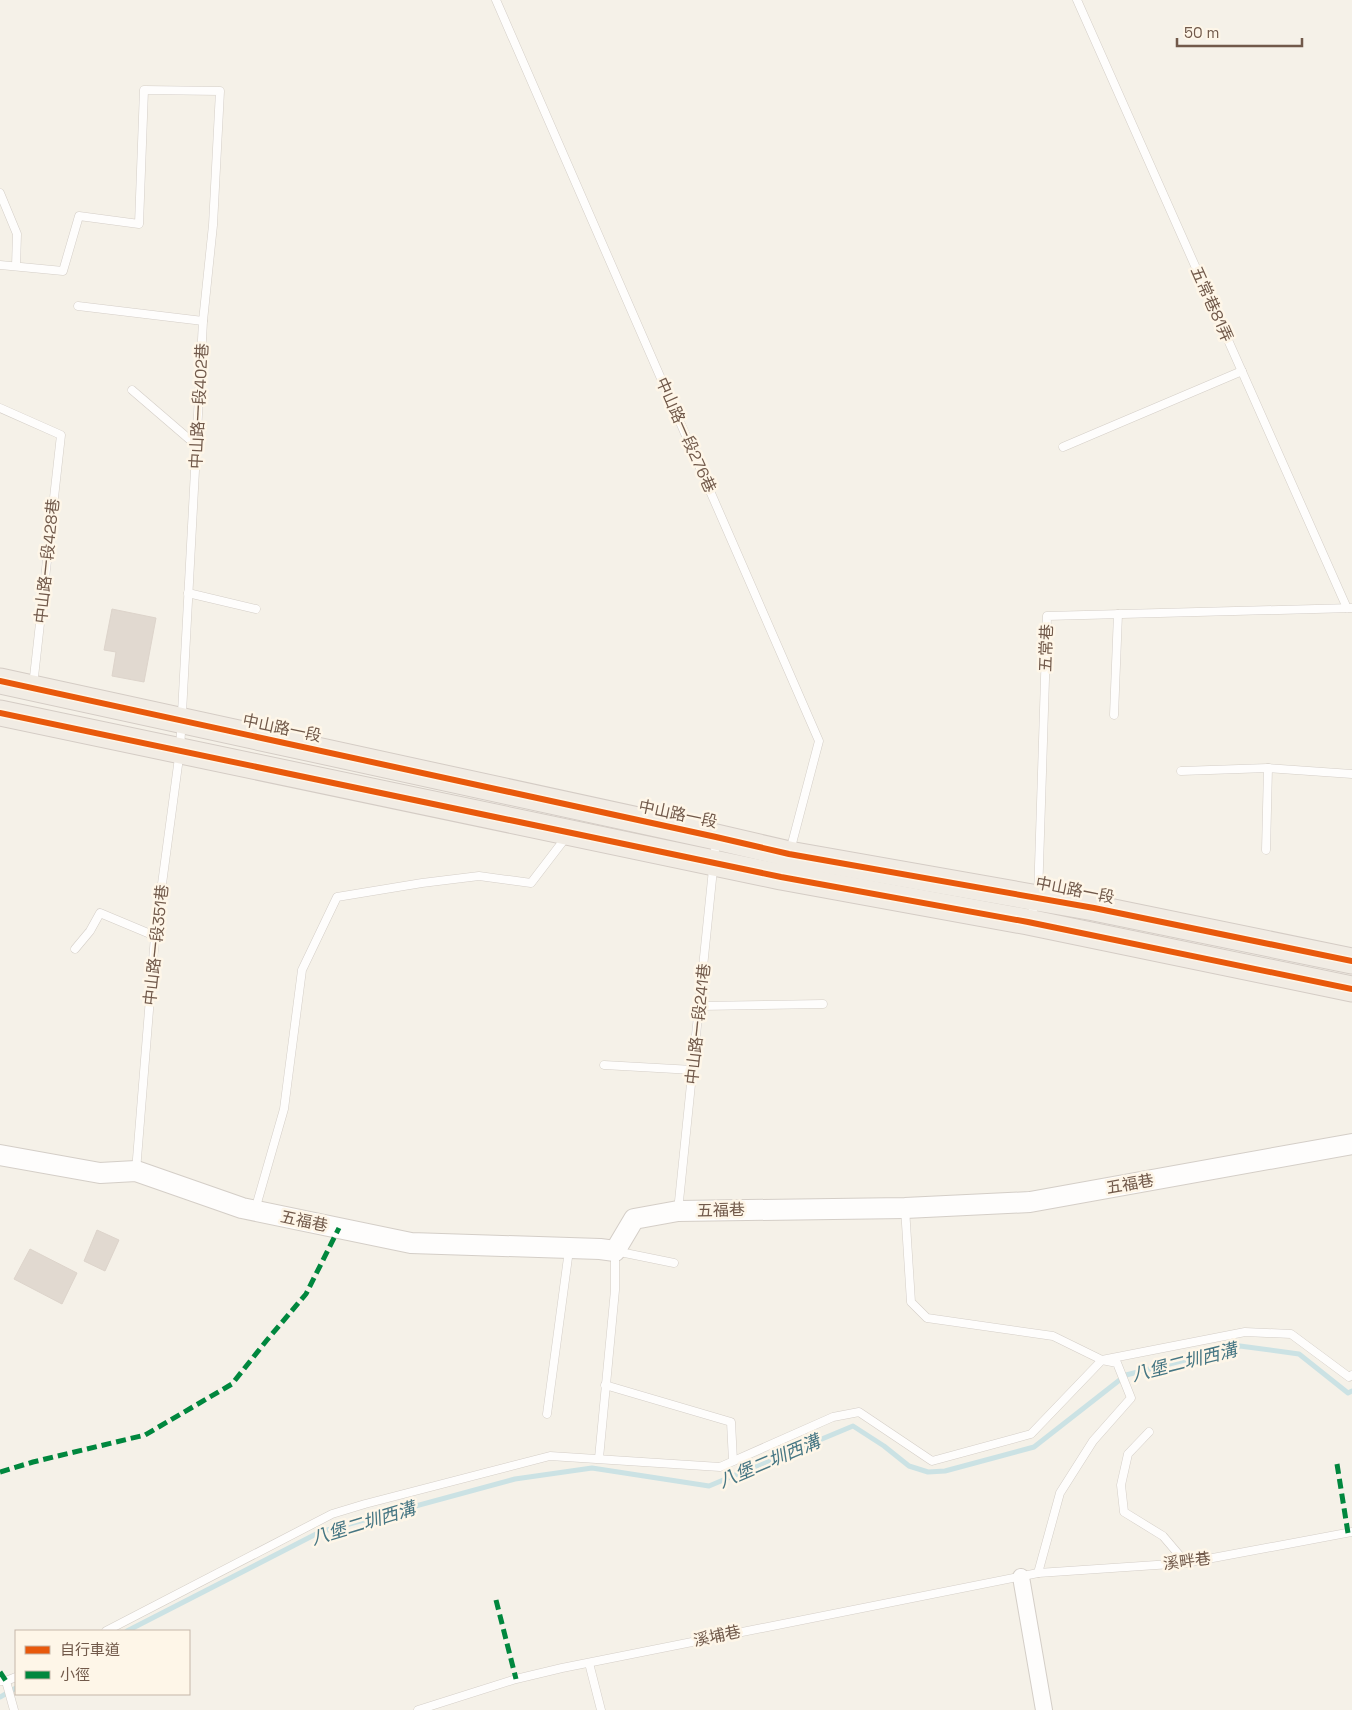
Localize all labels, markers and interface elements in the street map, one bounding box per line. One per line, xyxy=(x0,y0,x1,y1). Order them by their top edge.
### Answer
scale bar xyxy=(1177,15,1302,47)
text: 50 m xyxy=(1184,23,1219,42)
street label: 五常巷81弄 xyxy=(1186,263,1238,345)
street label: 中山路一段402巷 xyxy=(185,343,213,469)
street label: 中山路一段276巷 xyxy=(651,374,721,496)
street label: 中山路一段428巷 xyxy=(30,497,64,625)
street label: 五常巷 xyxy=(1035,624,1057,672)
street label: 中山路一段 xyxy=(241,709,323,747)
street label: 中山路一段 xyxy=(637,795,719,833)
street label: 中山路一段 xyxy=(1034,872,1116,908)
street label: 中山路一段351巷 xyxy=(139,883,173,1007)
street label: 中山路一段241巷 xyxy=(681,962,715,1086)
street label: 五福巷 xyxy=(1105,1169,1155,1199)
street label: 五福巷 xyxy=(697,1199,745,1221)
street label: 五福巷 xyxy=(278,1206,330,1236)
water label: 八堡二圳西溝 xyxy=(1129,1337,1242,1386)
water label: 八堡二圳西溝 xyxy=(715,1428,826,1493)
water label: 八堡二圳西溝 xyxy=(308,1495,421,1550)
street label: 溪畔巷 xyxy=(1162,1548,1212,1574)
street label: 溪埔巷 xyxy=(691,1621,743,1651)
legend xyxy=(15,1630,190,1695)
text: 自行車道 xyxy=(60,1640,120,1659)
text: 小徑 xyxy=(60,1665,90,1684)

